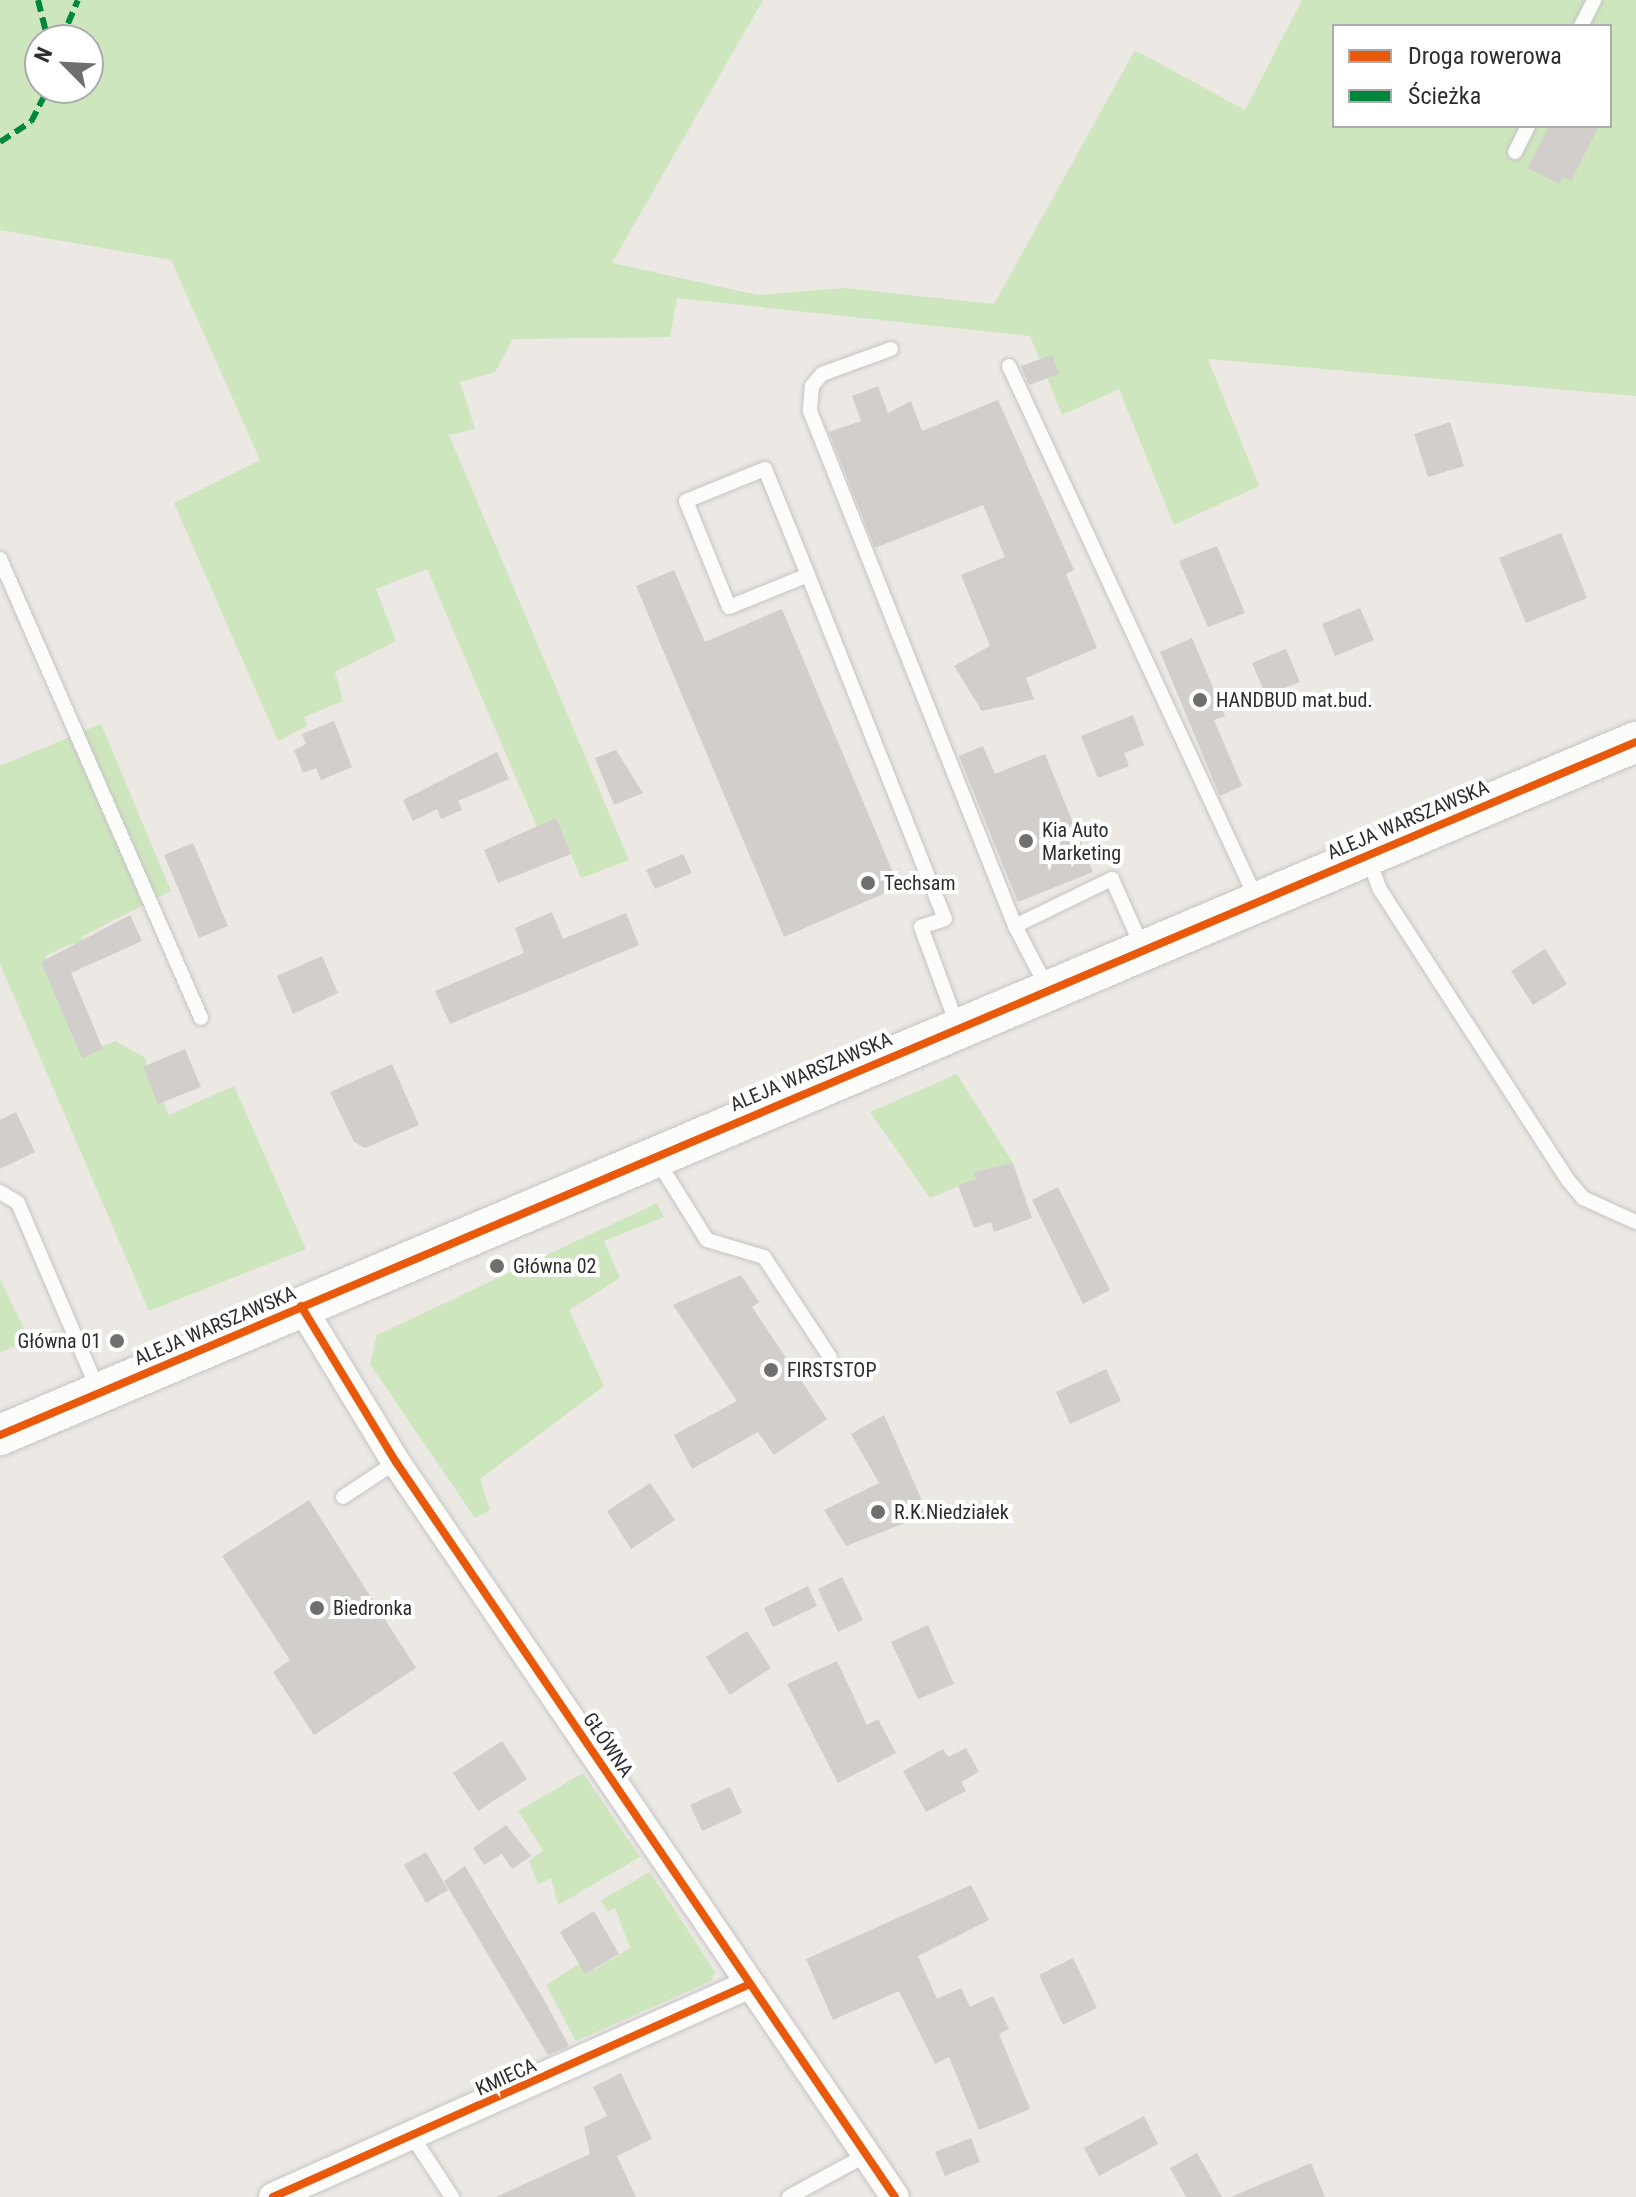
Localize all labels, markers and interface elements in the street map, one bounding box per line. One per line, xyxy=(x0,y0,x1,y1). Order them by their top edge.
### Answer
north arrow xyxy=(24,24,104,104)
legend xyxy=(1332,24,1612,128)
text: Droga rowerowa xyxy=(1408,42,1562,70)
text: N xyxy=(29,44,58,66)
text: Ścieżka xyxy=(1408,82,1481,110)
place label: HANDBUD mat.bud. xyxy=(1216,688,1373,712)
marker: HANDBUD mat.bud. xyxy=(1191,691,1209,709)
street label: ALEJA WARSZAWSKA xyxy=(1324,775,1492,865)
place label: Kia Auto Marketing xyxy=(1042,818,1121,865)
marker: Kia Auto Marketing xyxy=(1017,832,1035,850)
place label: Techsam xyxy=(884,871,955,895)
marker: Techsam xyxy=(859,874,877,892)
street label: ALEJA WARSZAWSKA xyxy=(727,1027,895,1117)
place label: Główna 02 xyxy=(513,1254,596,1278)
marker: Główna 02 xyxy=(488,1257,506,1275)
street label: ALEJA WARSZAWSKA xyxy=(131,1281,299,1371)
place label: Główna 01 xyxy=(18,1329,101,1353)
marker: Główna 01 xyxy=(108,1332,126,1350)
place label: FIRSTSTOP xyxy=(787,1358,876,1382)
marker: FIRSTSTOP xyxy=(762,1361,780,1379)
place label: R.K.Niedziałek xyxy=(894,1500,1009,1524)
marker: R.K.Niedziałek xyxy=(869,1503,887,1521)
place label: Biedronka xyxy=(333,1596,412,1620)
marker: Biedronka xyxy=(308,1599,326,1617)
street label: GŁÓWNA xyxy=(578,1708,638,1782)
street label: KMIECA xyxy=(472,2053,540,2101)

